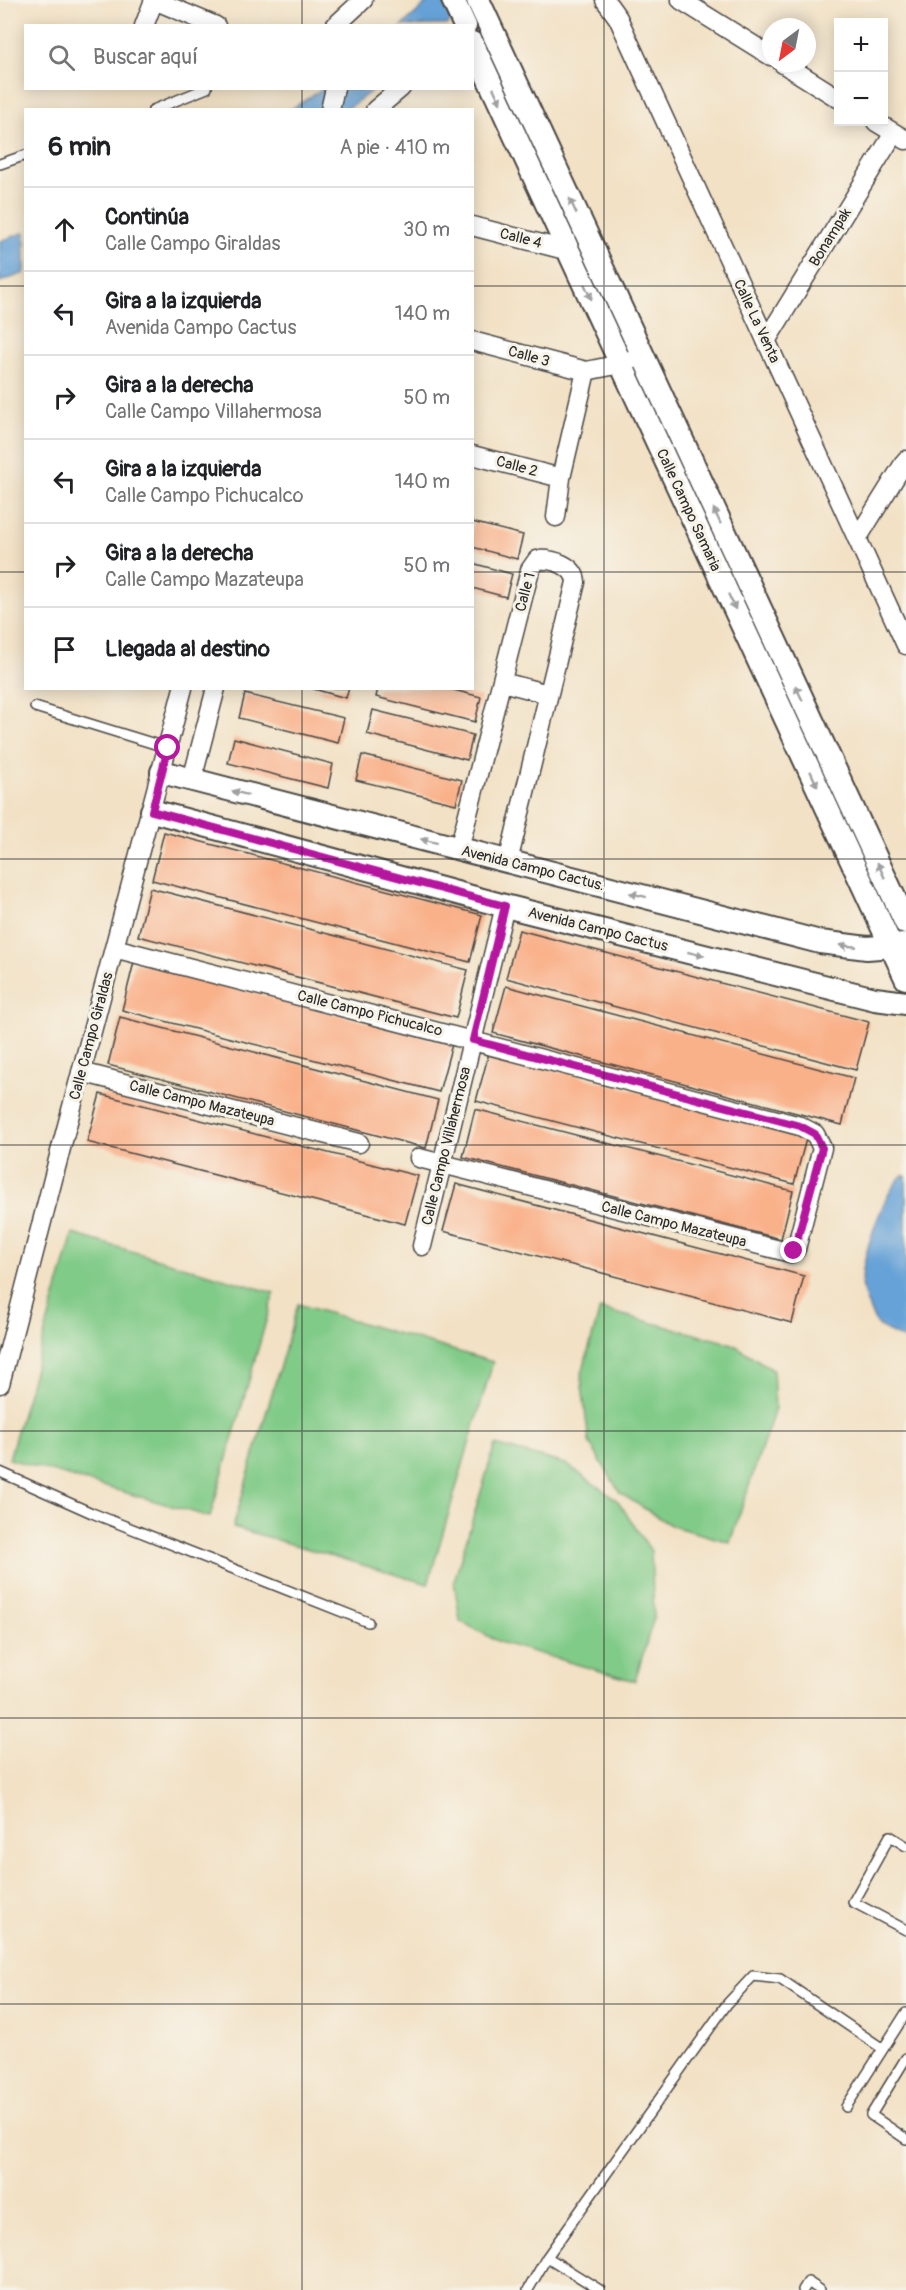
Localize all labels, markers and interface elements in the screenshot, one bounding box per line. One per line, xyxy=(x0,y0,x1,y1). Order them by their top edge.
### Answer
north arrow xyxy=(762,18,816,72)
map controls xyxy=(834,18,888,126)
button: + xyxy=(834,18,888,72)
search box xyxy=(24,24,474,90)
icon: search xyxy=(45,41,78,74)
text: Buscar aquí xyxy=(93,43,198,71)
button: − xyxy=(834,72,888,126)
one-way arrow xyxy=(493,87,502,104)
text: 6 min xyxy=(48,131,111,163)
text: A pie · 410 m xyxy=(340,135,450,160)
one-way arrow xyxy=(568,197,578,215)
text: Continúa xyxy=(105,203,189,231)
street label: Bonampak xyxy=(805,204,856,270)
icon: ahead xyxy=(48,213,81,246)
text: 30 m xyxy=(403,217,450,242)
street label: Calle 4 xyxy=(498,224,544,253)
text: Calle Campo Giraldas xyxy=(105,231,280,256)
street label: Calle La Venta xyxy=(729,276,784,366)
one-way arrow xyxy=(583,283,593,301)
text: Gira a la izquierda xyxy=(105,287,262,315)
icon: left xyxy=(48,297,81,330)
text: 140 m xyxy=(395,301,450,326)
text: Avenida Campo Cactus xyxy=(105,315,296,340)
street label: Calle 3 xyxy=(506,342,552,371)
text: Gira a la derecha xyxy=(105,371,253,399)
icon: right xyxy=(48,381,81,414)
text: 50 m xyxy=(403,385,450,410)
text: Calle Campo Villahermosa xyxy=(105,399,322,424)
street label: Calle Campo Samaria xyxy=(652,446,725,575)
street label: Calle 2 xyxy=(494,452,540,481)
text: Gira a la izquierda xyxy=(105,455,262,483)
icon: left xyxy=(48,465,81,498)
text: 140 m xyxy=(395,469,450,494)
text: Calle Campo Pichucalco xyxy=(105,483,304,508)
one-way arrow xyxy=(713,508,722,525)
text: Gira a la derecha xyxy=(105,539,253,567)
icon: right xyxy=(48,549,81,582)
text: 50 m xyxy=(403,553,450,578)
text: Calle Campo Mazateupa xyxy=(105,567,304,592)
street label: Calle 1 xyxy=(511,570,540,614)
one-way arrow xyxy=(727,593,736,610)
icon: arrive xyxy=(48,633,81,666)
text: Llegada al destino xyxy=(105,635,270,663)
one-way arrow xyxy=(795,685,804,702)
route start xyxy=(154,734,180,760)
one-way arrow xyxy=(809,770,818,787)
one-way arrow xyxy=(231,787,249,797)
one-way arrow xyxy=(420,836,438,846)
street label: Avenida Campo Cactus. xyxy=(459,842,606,895)
one-way arrow xyxy=(877,862,886,879)
one-way arrow xyxy=(629,890,647,900)
street label: Avenida Campo Cactus xyxy=(526,903,670,956)
one-way arrow xyxy=(838,941,857,951)
one-way arrow xyxy=(687,949,705,959)
street label: Calle Campo Giraldas xyxy=(65,970,118,1102)
street label: Calle Campo Pichucalco xyxy=(295,986,444,1041)
street label: Calle Campo Villahermosa xyxy=(418,1065,475,1227)
street label: Calle Campo Mazateupa xyxy=(127,1076,277,1131)
street label: Calle Campo Mazateupa xyxy=(599,1197,749,1252)
route end xyxy=(780,1237,806,1263)

